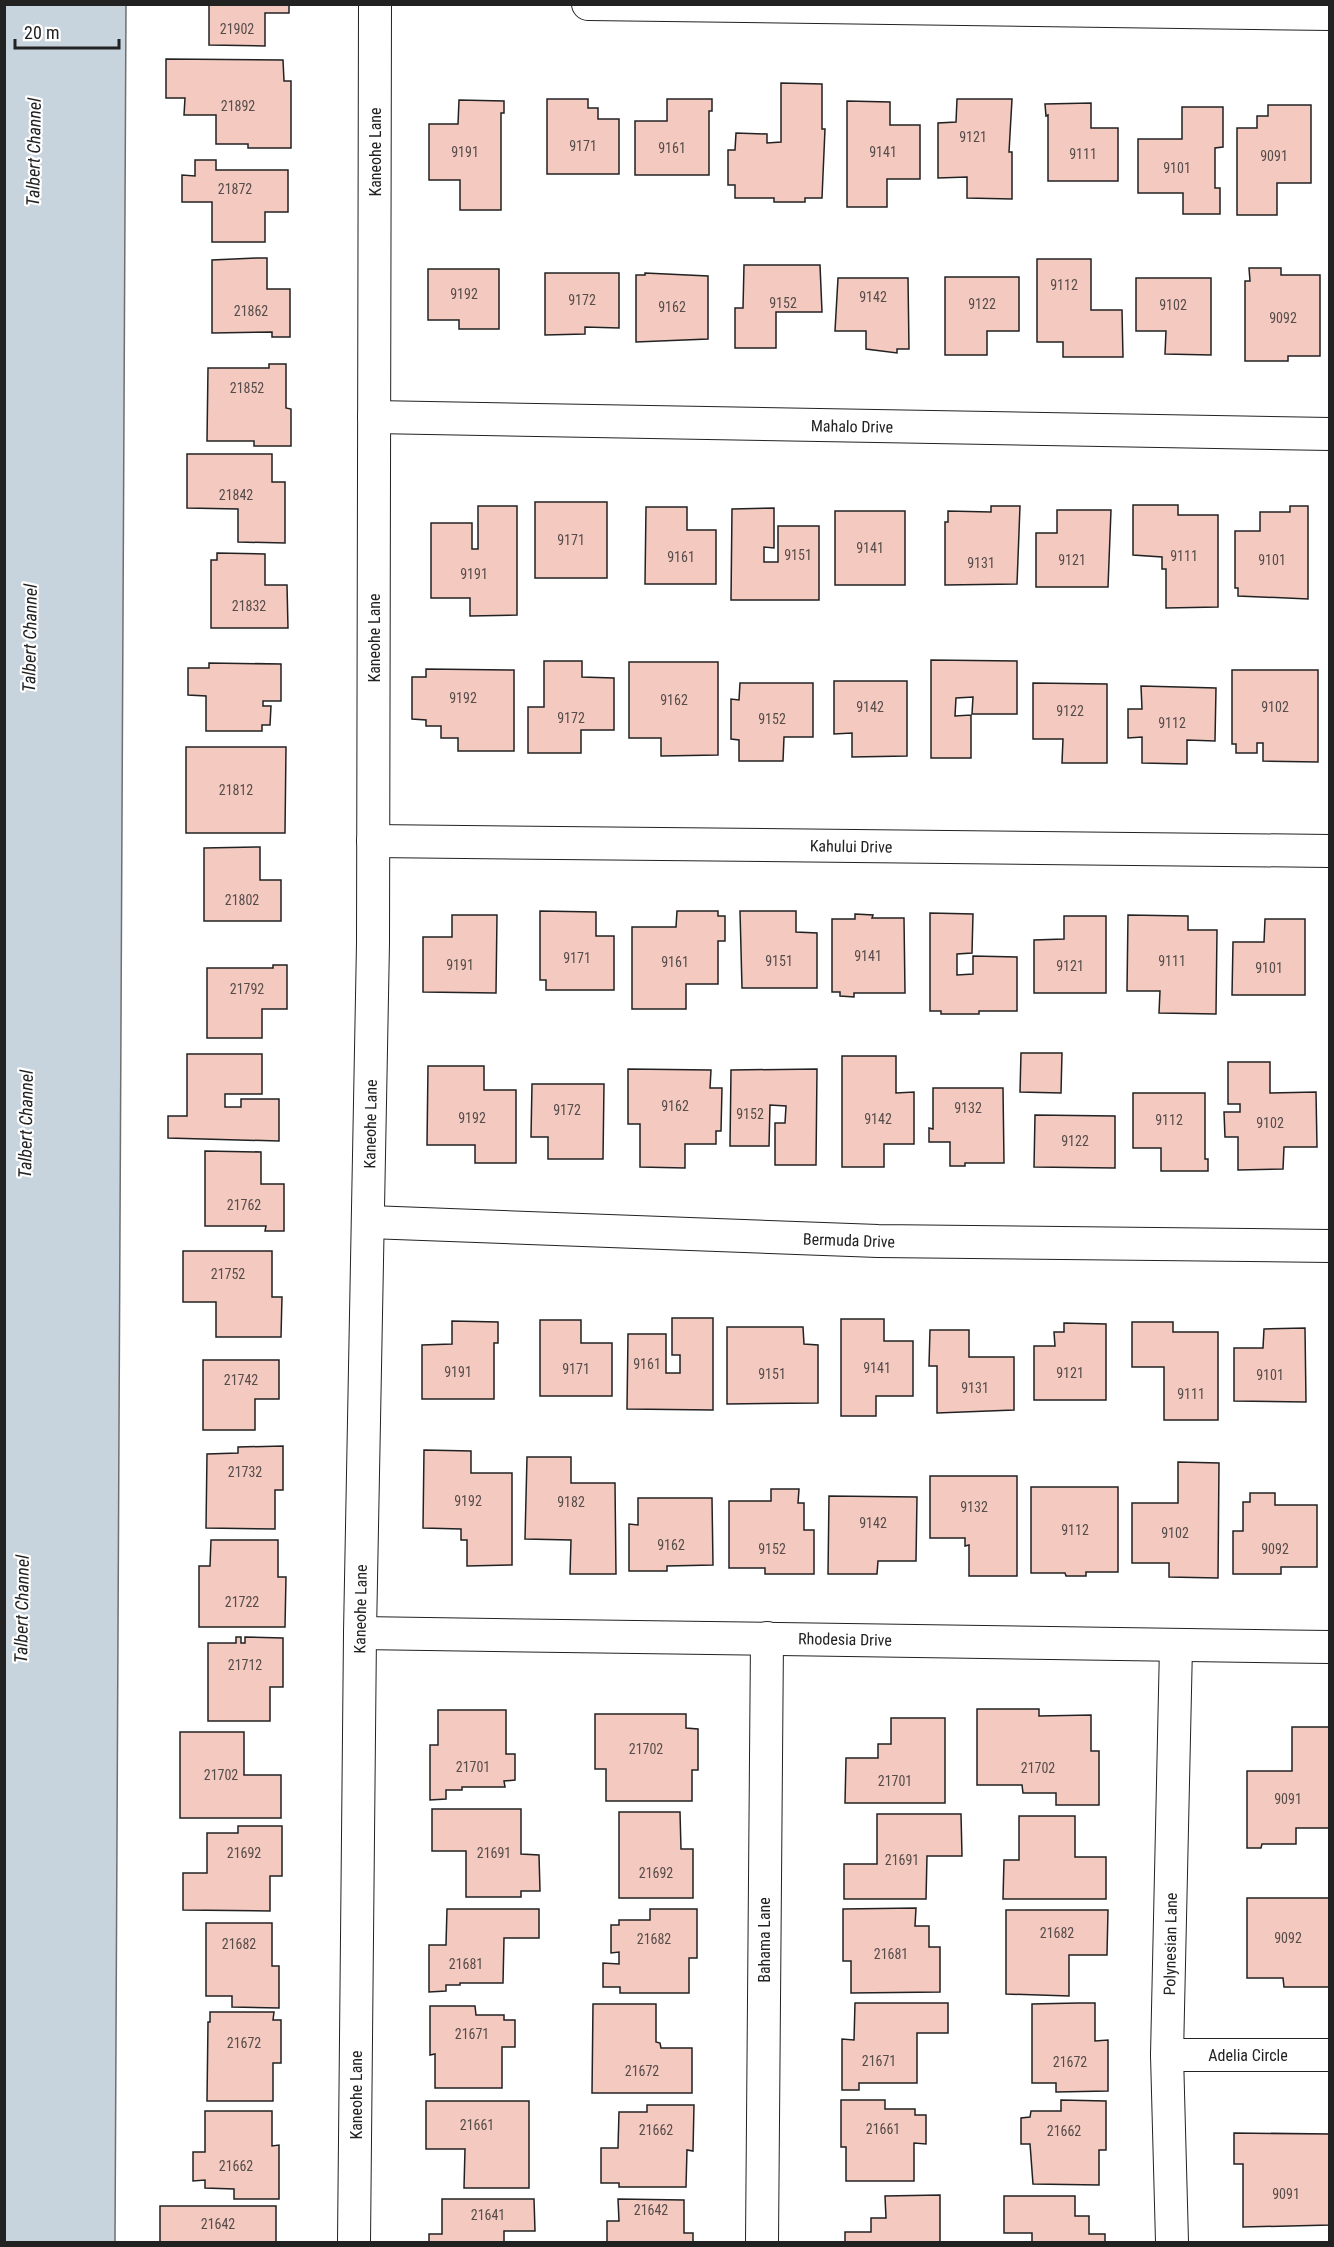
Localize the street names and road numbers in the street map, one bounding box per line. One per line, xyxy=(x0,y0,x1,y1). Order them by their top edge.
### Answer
street label: Kaneohe Lane xyxy=(366,107,385,197)
street label: Mahalo Drive xyxy=(811,416,893,437)
street label: Kaneohe Lane xyxy=(365,593,384,683)
street label: Kahului Drive xyxy=(810,836,892,857)
street label: Kaneohe Lane xyxy=(360,1079,381,1169)
street label: Bermuda Drive xyxy=(803,1229,895,1252)
street label: Kaneohe Lane xyxy=(350,1564,371,1654)
street label: Rhodesia Drive xyxy=(798,1629,892,1650)
street label: Polynesian Lane xyxy=(1160,1892,1181,1996)
street label: Bahama Lane xyxy=(755,1897,774,1983)
street label: Adelia Circle xyxy=(1208,2046,1288,2065)
street label: Kaneohe Lane xyxy=(347,2050,366,2140)

